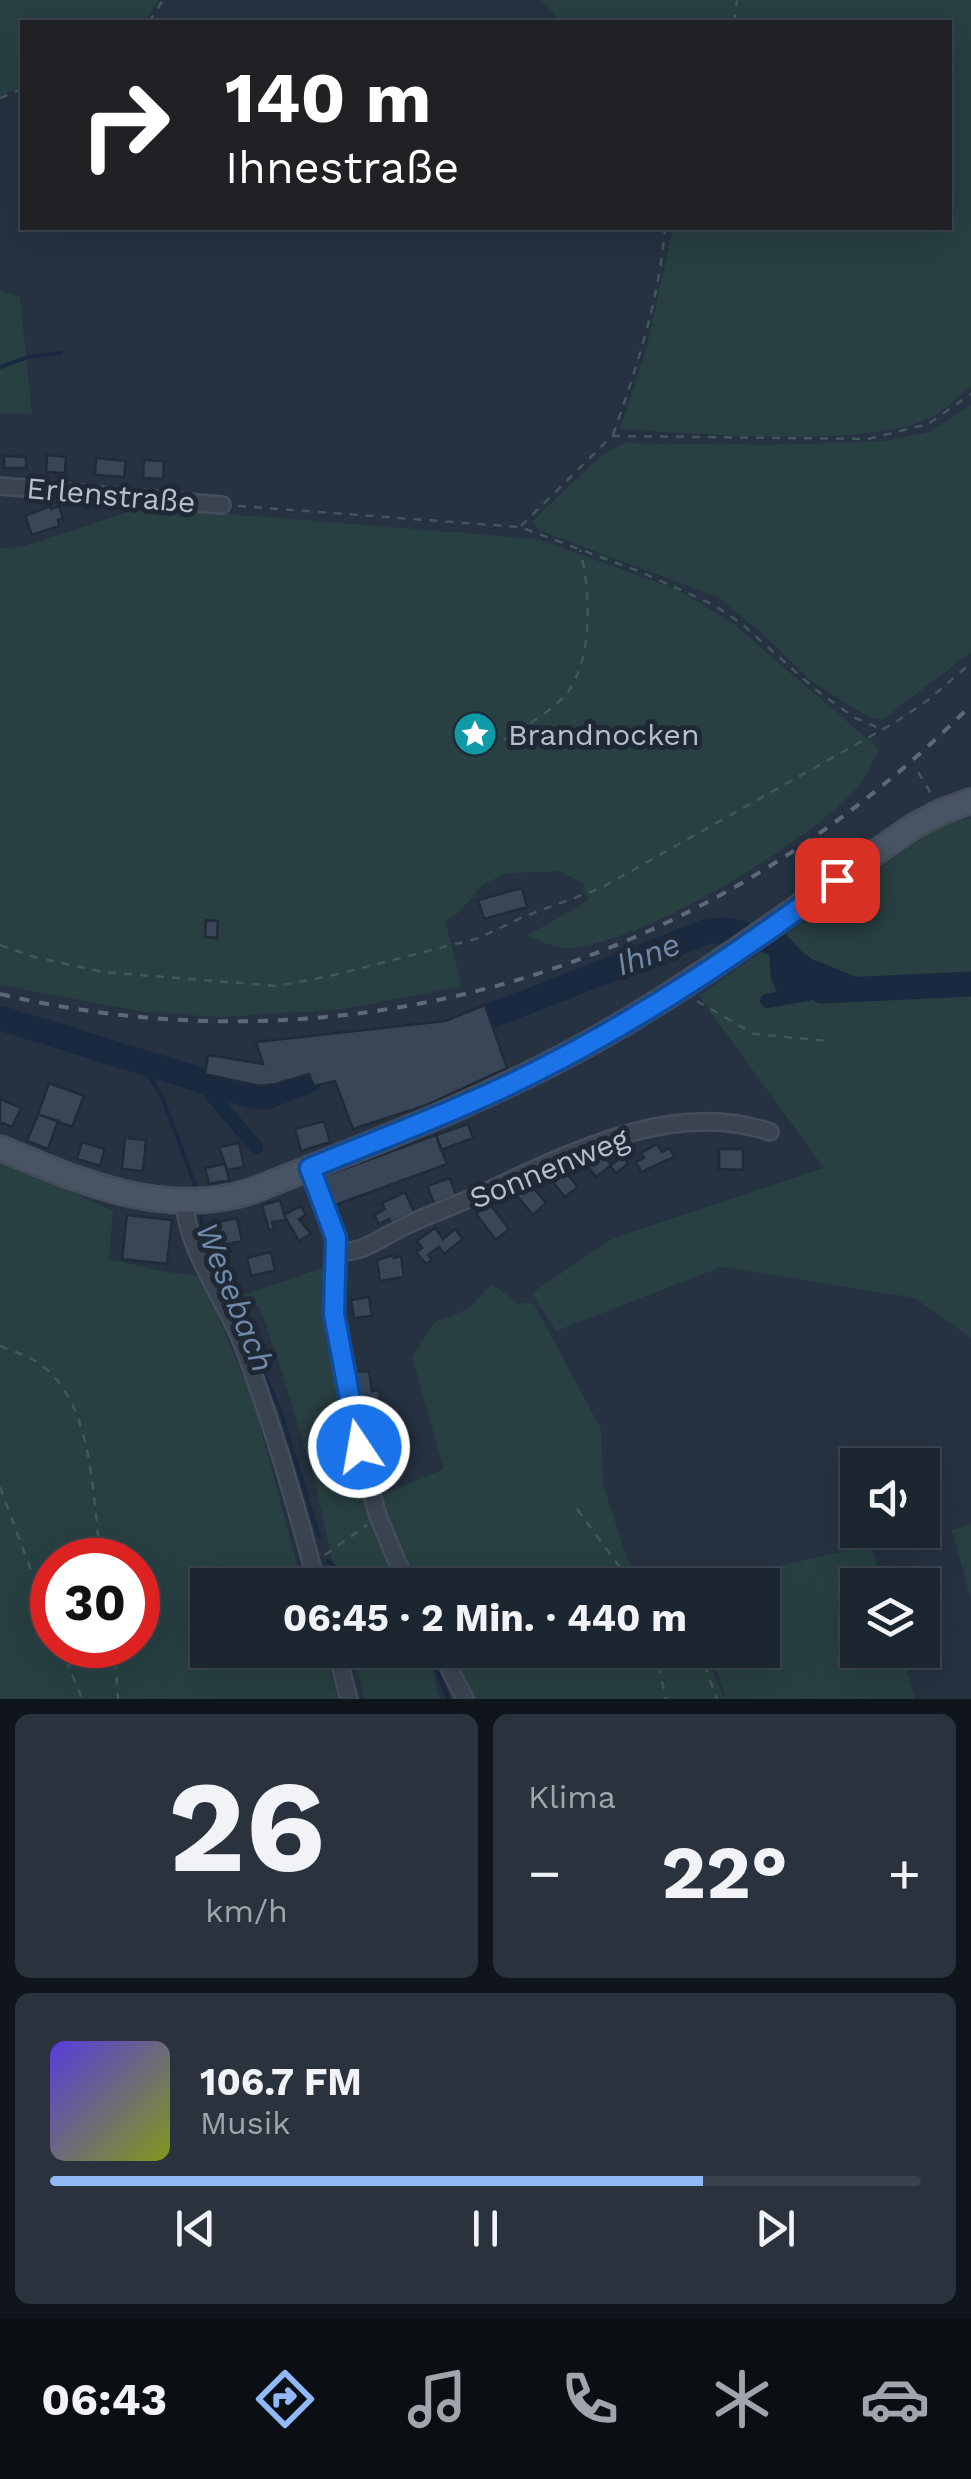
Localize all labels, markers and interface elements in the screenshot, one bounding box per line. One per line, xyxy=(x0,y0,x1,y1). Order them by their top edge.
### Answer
text: 140 m xyxy=(225,57,431,139)
icon: right xyxy=(60,60,190,190)
text: Ihnestraße xyxy=(225,141,459,194)
street label: Erlenstraße xyxy=(25,470,197,520)
place icon: Brandnocken xyxy=(452,711,498,757)
place label: Brandnocken xyxy=(508,717,700,752)
pin xyxy=(795,838,880,923)
icon: arrive xyxy=(810,853,865,908)
water label: Ihne xyxy=(611,924,685,984)
street label: Sonnenweg xyxy=(465,1120,633,1216)
water label: Wesebach xyxy=(188,1217,282,1377)
position arrow xyxy=(307,1395,411,1499)
map controls xyxy=(840,1448,940,1668)
button: sound xyxy=(840,1448,940,1548)
speed limit sign: 30 xyxy=(30,1538,160,1668)
button: layers xyxy=(840,1568,940,1668)
text: 06:45 · 2 Min. · 440 m xyxy=(283,1596,687,1640)
text: 26 xyxy=(168,1750,325,1903)
text: Klima xyxy=(528,1778,616,1816)
text: 22° xyxy=(661,1828,788,1916)
text: − xyxy=(528,1841,561,1905)
text: + xyxy=(888,1841,921,1905)
text: km/h xyxy=(205,1892,288,1930)
text: 106.7 FM xyxy=(200,2060,362,2104)
text: Musik xyxy=(200,2104,290,2142)
icon: previous xyxy=(168,2201,223,2256)
icon: pause xyxy=(458,2201,513,2256)
icon: next xyxy=(748,2201,803,2256)
icon: directions xyxy=(250,2364,320,2434)
icon: music xyxy=(402,2364,472,2434)
icon: phone xyxy=(555,2364,625,2434)
icon: climate xyxy=(707,2364,777,2434)
icon: car xyxy=(860,2364,930,2434)
text: 06:43 xyxy=(41,2373,167,2426)

